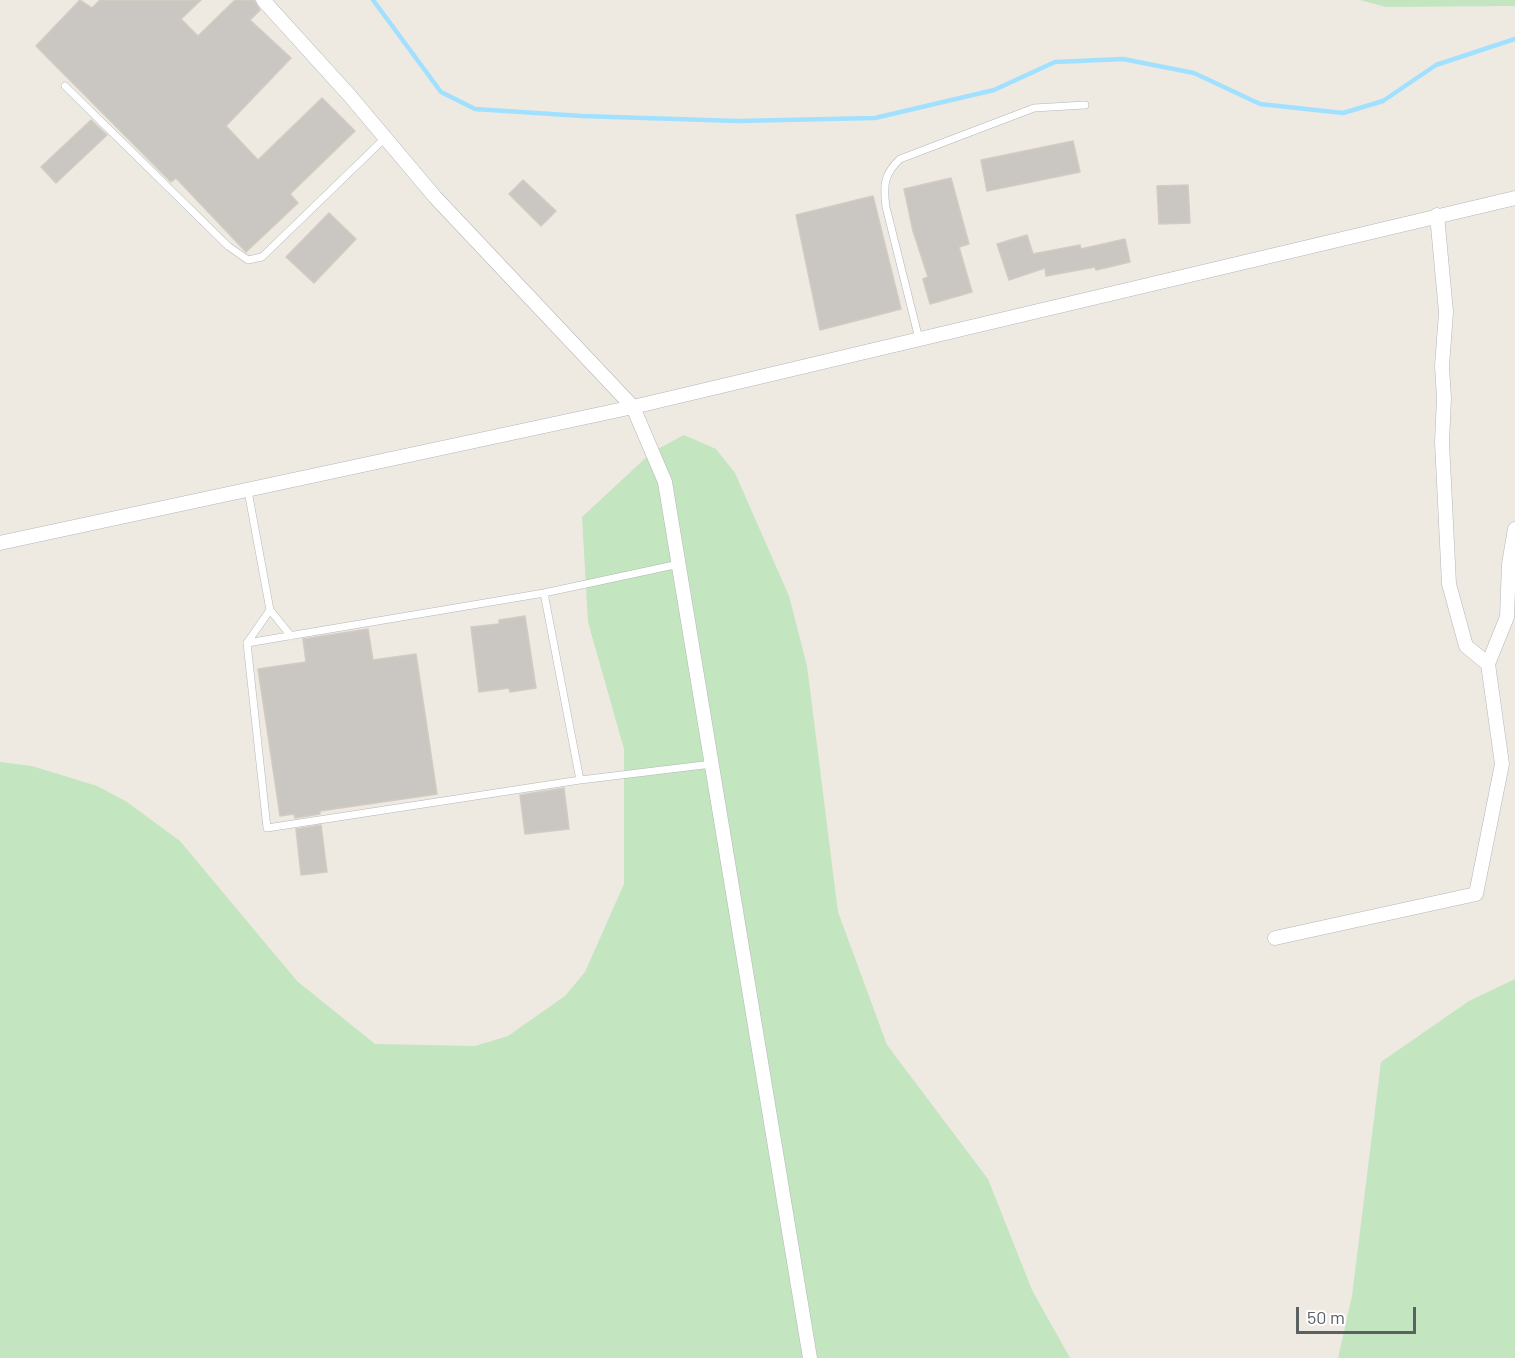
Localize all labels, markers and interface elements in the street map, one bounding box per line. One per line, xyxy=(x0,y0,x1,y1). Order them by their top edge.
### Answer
scale bar xyxy=(1299,1295,1419,1333)
text: 50 m xyxy=(1307,1306,1345,1328)

